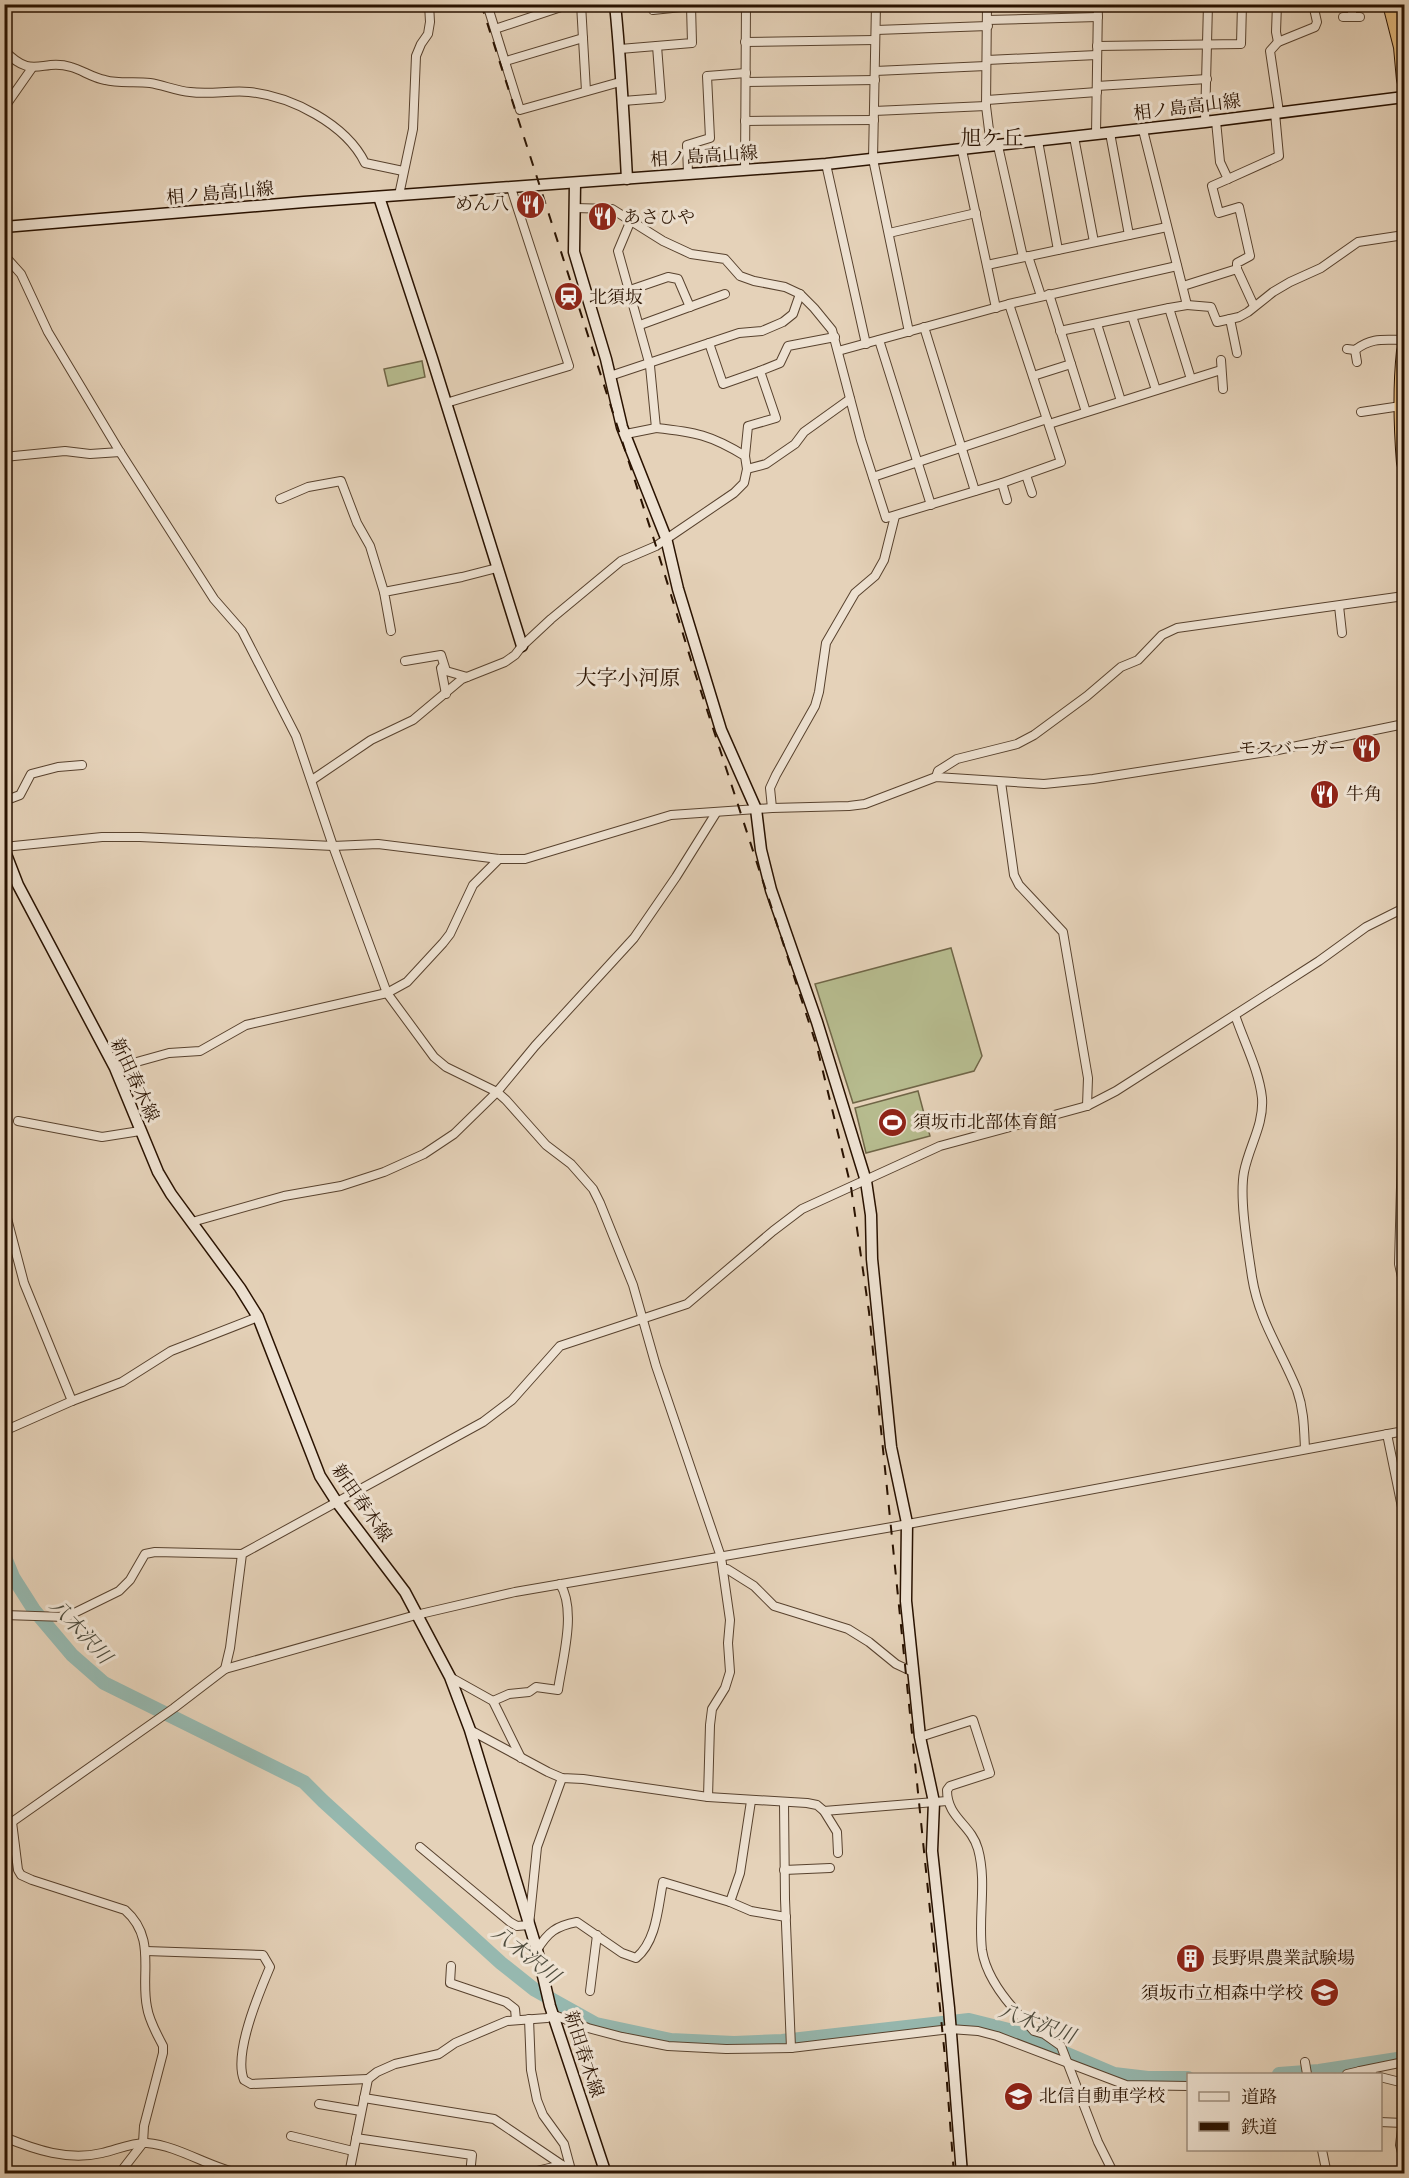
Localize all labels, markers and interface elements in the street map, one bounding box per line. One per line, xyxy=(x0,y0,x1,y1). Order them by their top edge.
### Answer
street label: 相ノ島高山線 xyxy=(1132,90,1242,125)
district label: 旭ケ丘 xyxy=(961,126,1024,152)
street label: 相ノ島高山線 xyxy=(649,142,759,172)
street label: 相ノ島高山線 xyxy=(165,178,275,210)
restaurant icon: めん八 xyxy=(514,188,546,220)
place label: めん八 xyxy=(455,194,509,216)
restaurant icon: あさひや xyxy=(586,201,618,233)
place label: あさひや xyxy=(623,207,695,229)
station icon: 北須坂 xyxy=(552,281,584,313)
place label: 北須坂 xyxy=(589,287,643,309)
district label: 大字小河原 xyxy=(576,666,681,692)
restaurant icon: モスバーガー xyxy=(1351,732,1383,764)
place label: モスバーガー xyxy=(1238,738,1346,760)
restaurant icon: 牛角 xyxy=(1309,778,1341,810)
place label: 牛角 xyxy=(1346,784,1382,806)
street label: 新田春木線 xyxy=(105,1035,163,1126)
sports icon: 須坂市北部体育館 xyxy=(876,1106,908,1138)
place label: 須坂市北部体育館 xyxy=(913,1112,1057,1134)
street label: 新田春木線 xyxy=(326,1460,396,1547)
water label: 八木沢川 xyxy=(43,1594,118,1671)
water label: 八木沢川 xyxy=(486,1921,566,1991)
building icon: 長野県農業試験場 xyxy=(1174,1942,1206,1974)
place label: 長野県農業試験場 xyxy=(1211,1948,1355,1970)
school or university icon: 須坂市立相森中学校 xyxy=(1308,1977,1340,2009)
place label: 須坂市立相森中学校 xyxy=(1141,1983,1303,2005)
water label: 八木沢川 xyxy=(995,1999,1080,2051)
street label: 新田春木線 xyxy=(559,2008,607,2101)
legend xyxy=(1187,2073,1382,2151)
school or university icon: 北信自動車学校 xyxy=(1002,2080,1034,2112)
place label: 北信自動車学校 xyxy=(1039,2086,1165,2108)
text: 道路 xyxy=(1241,2087,1277,2109)
text: 鉄道 xyxy=(1241,2117,1277,2139)

